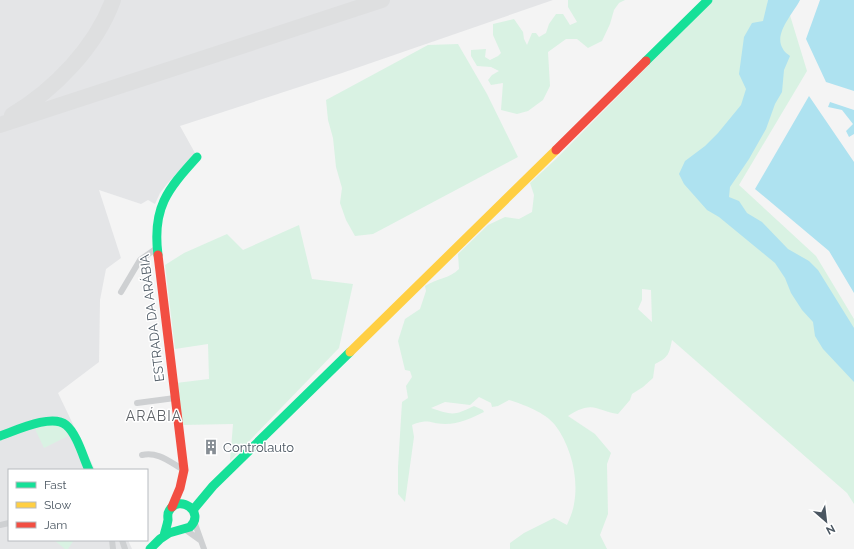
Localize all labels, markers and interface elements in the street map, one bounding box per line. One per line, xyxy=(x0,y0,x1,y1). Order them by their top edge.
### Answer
street label: ESTRADA DA ARÁBIA xyxy=(137,253,167,383)
district label: ARÁBIA xyxy=(126,407,182,424)
building icon: Controlauto xyxy=(202,438,220,456)
place label: Controlauto xyxy=(223,440,294,455)
legend xyxy=(8,469,148,541)
text: Fast xyxy=(44,478,67,492)
text: Slow xyxy=(44,498,71,512)
north arrow xyxy=(806,501,846,541)
text: Jam xyxy=(44,518,67,532)
text: N xyxy=(824,522,837,537)

